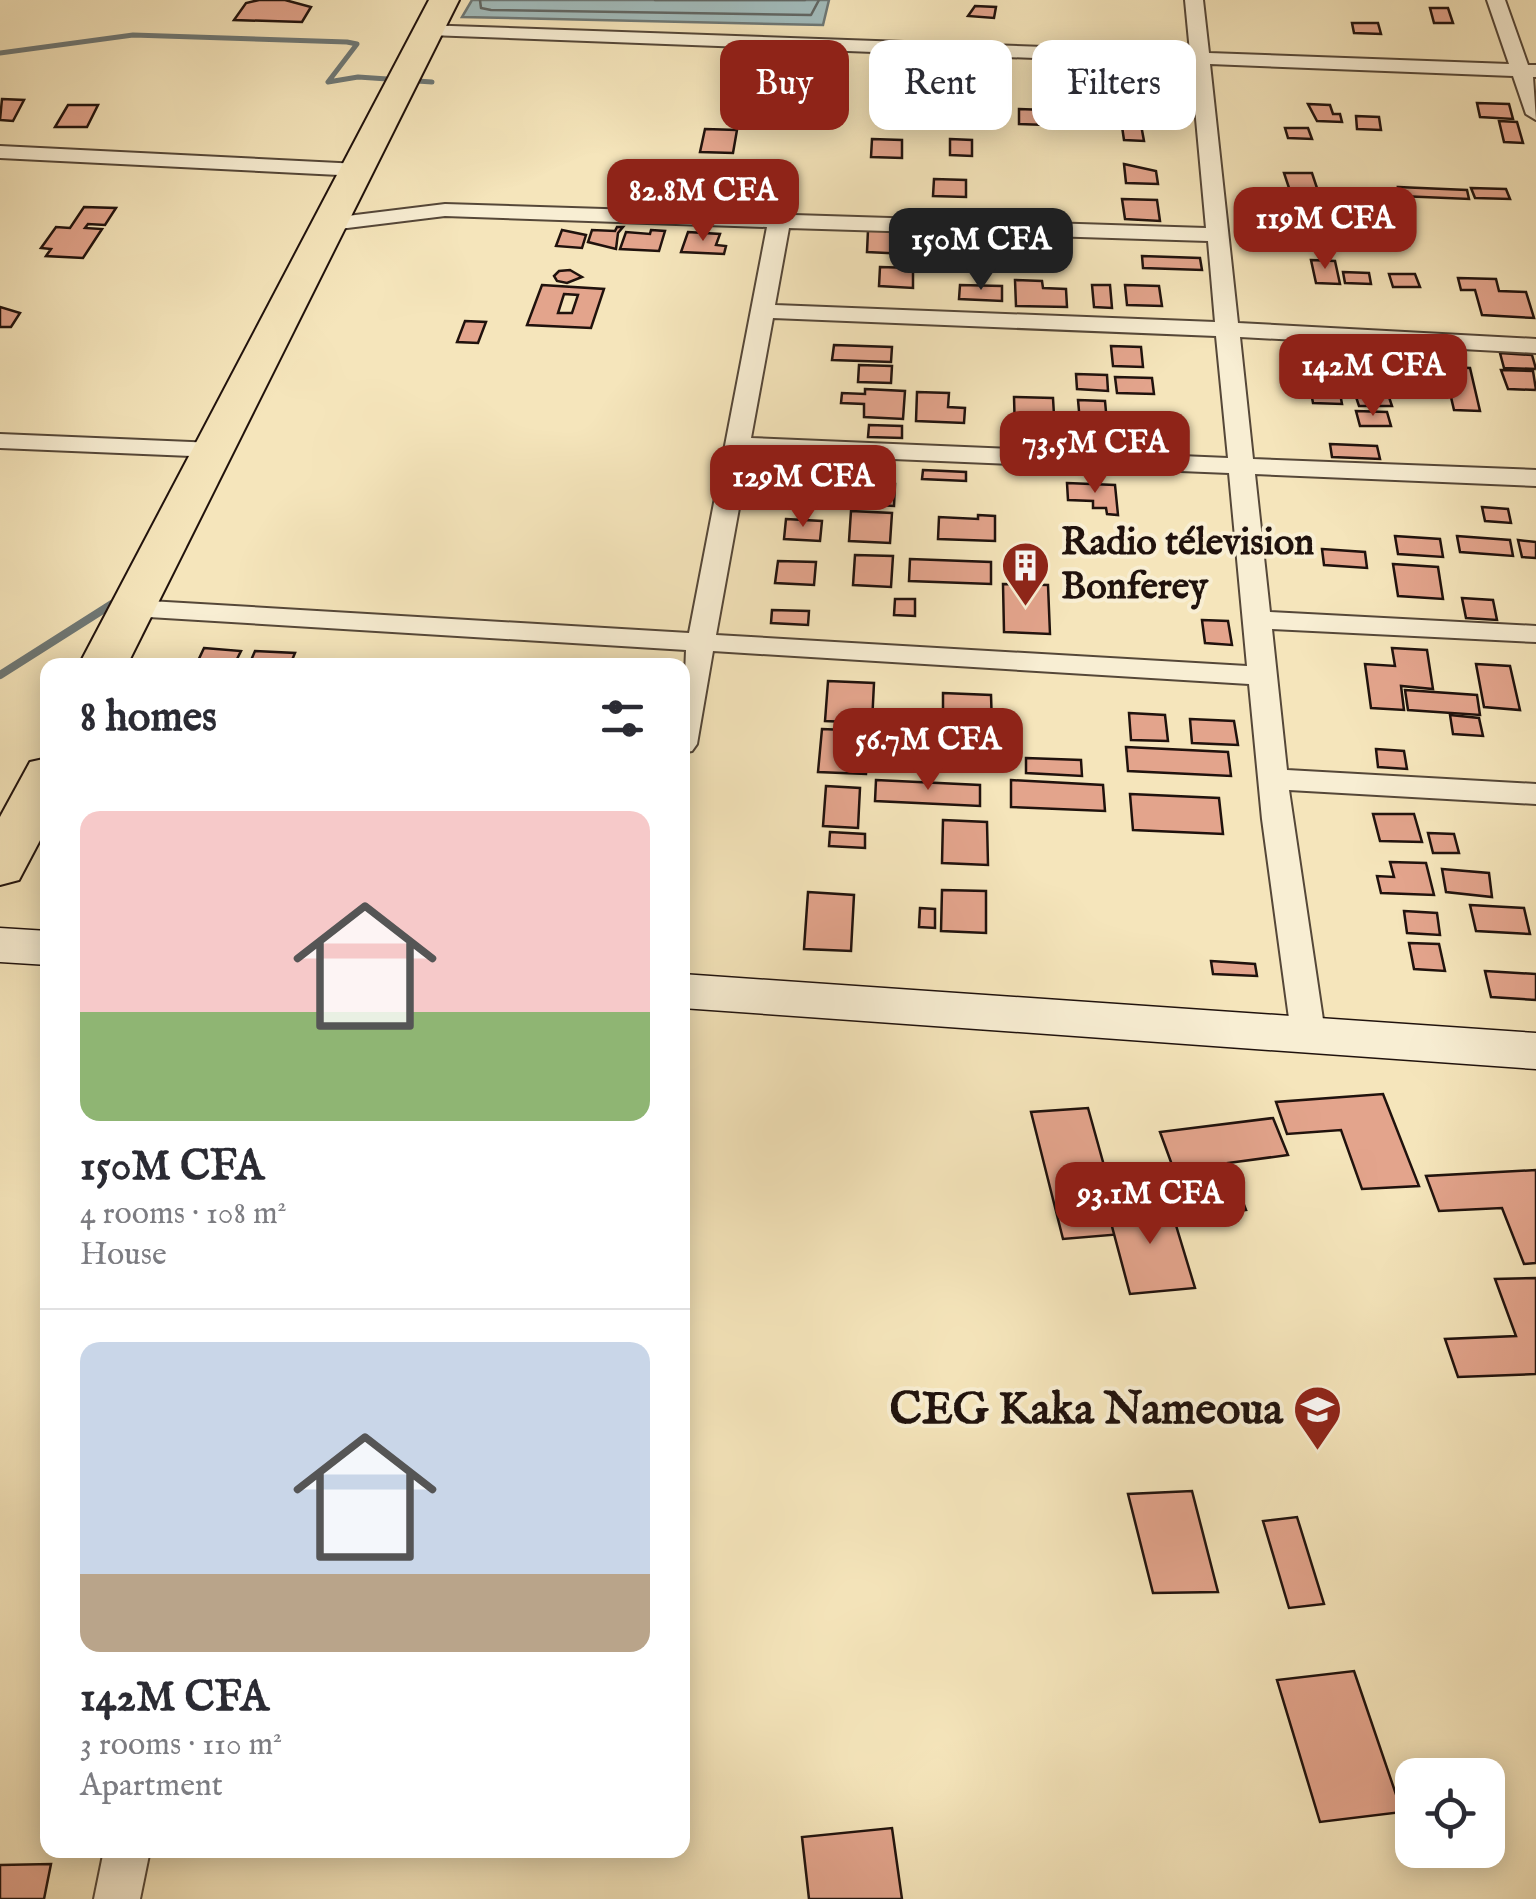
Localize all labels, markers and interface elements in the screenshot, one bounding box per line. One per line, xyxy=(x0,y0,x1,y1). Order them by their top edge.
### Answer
chip: Buy xyxy=(720,40,849,130)
chip: Rent xyxy=(869,40,1012,130)
chip: Filters xyxy=(1032,40,1196,130)
pin: 82.8M CFA xyxy=(589,159,817,244)
text: 82.8M CFA xyxy=(629,171,777,212)
pin: 119M CFA xyxy=(1222,187,1428,272)
text: 119M CFA xyxy=(1256,199,1394,240)
pin: 150M CFA xyxy=(878,208,1084,293)
text: 150M CFA xyxy=(911,220,1051,261)
pin: 142M CFA xyxy=(1270,334,1476,419)
text: 142M CFA xyxy=(1301,346,1445,387)
pin: 73.5M CFA xyxy=(981,411,1209,496)
text: 73.5M CFA xyxy=(1022,423,1168,464)
pin: 129M CFA xyxy=(700,445,906,530)
text: 129M CFA xyxy=(732,457,874,498)
place label: Radio télevision Bonferey xyxy=(1061,520,1314,612)
building icon: Radio télevision Bonferey xyxy=(1000,540,1052,608)
icon: filters xyxy=(595,691,650,746)
text: 8 homes xyxy=(80,692,217,745)
pin: 56.7M CFA xyxy=(814,708,1042,793)
text: 56.7M CFA xyxy=(855,720,1001,761)
icon: home xyxy=(275,876,455,1056)
text: 150M CFA xyxy=(80,1141,264,1194)
pin: 93.1M CFA xyxy=(1036,1162,1264,1247)
text: 93.1M CFA xyxy=(1077,1174,1223,1215)
text: 4 rooms · 108 m² xyxy=(80,1194,287,1235)
text: House xyxy=(80,1235,167,1276)
place label: CEG Kaka Nameoua xyxy=(889,1382,1285,1439)
school or university icon: CEG Kaka Nameoua xyxy=(1292,1384,1344,1452)
icon: home xyxy=(275,1407,455,1587)
text: 142M CFA xyxy=(80,1672,269,1725)
text: 3 rooms · 110 m² xyxy=(80,1725,282,1766)
map controls xyxy=(1395,1758,1505,1868)
button: locate xyxy=(1395,1758,1505,1868)
text: Apartment xyxy=(80,1766,223,1807)

